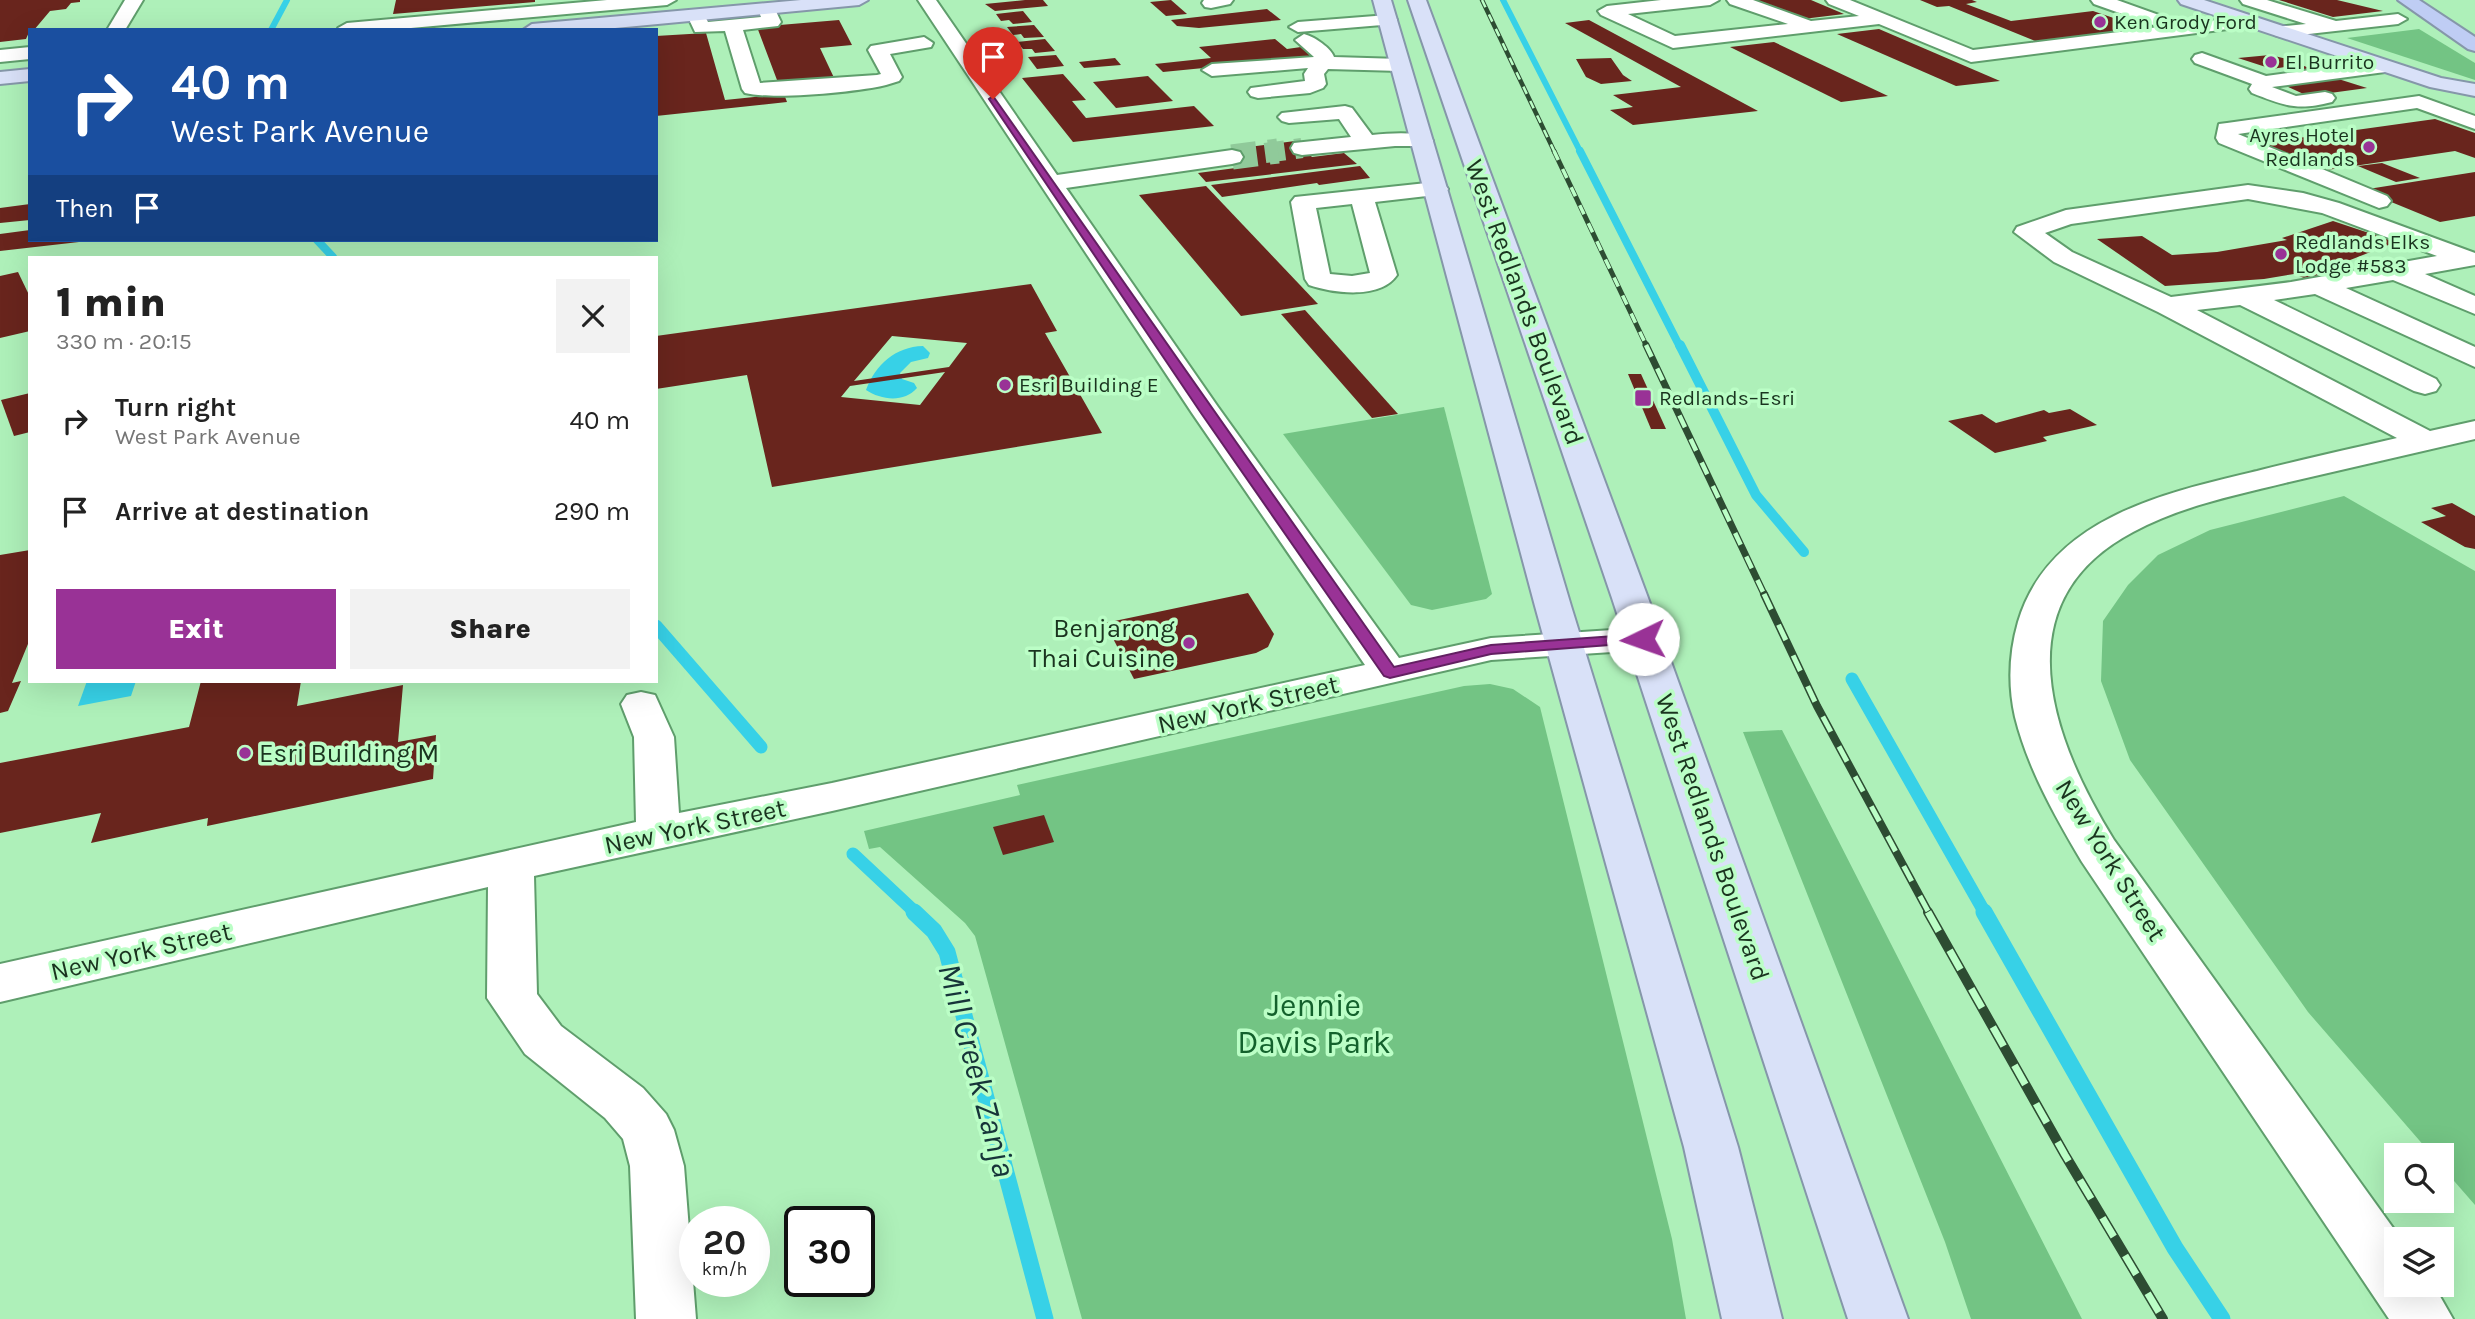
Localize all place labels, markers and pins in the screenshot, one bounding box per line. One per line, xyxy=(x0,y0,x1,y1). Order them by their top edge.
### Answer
place label: Ken Grody Ford xyxy=(2114,10,2257,34)
marker: Ken Grody Ford xyxy=(2092,14,2108,30)
pin xyxy=(963,27,1023,99)
place label: El Burrito xyxy=(2285,50,2374,74)
marker: El Burrito xyxy=(2263,54,2279,70)
place label: Ayres Hotel Redlands xyxy=(2249,123,2355,171)
marker: Ayres Hotel Redlands xyxy=(2361,139,2377,155)
place label: Redlands Elks Lodge #583 xyxy=(2295,230,2430,278)
marker: Redlands Elks Lodge #583 xyxy=(2273,246,2289,262)
place label: Esri Building E xyxy=(1019,373,1159,397)
marker: Esri Building E xyxy=(997,377,1013,393)
place label: Redlands–Esri xyxy=(1659,386,1795,410)
marker: Redlands–Esri xyxy=(1633,388,1653,408)
place label: Benjarong Thai Cuisine xyxy=(1028,613,1175,674)
marker: Benjarong Thai Cuisine xyxy=(1181,635,1197,651)
place label: Esri Building M xyxy=(259,738,439,769)
marker: Esri Building M xyxy=(237,745,253,761)

